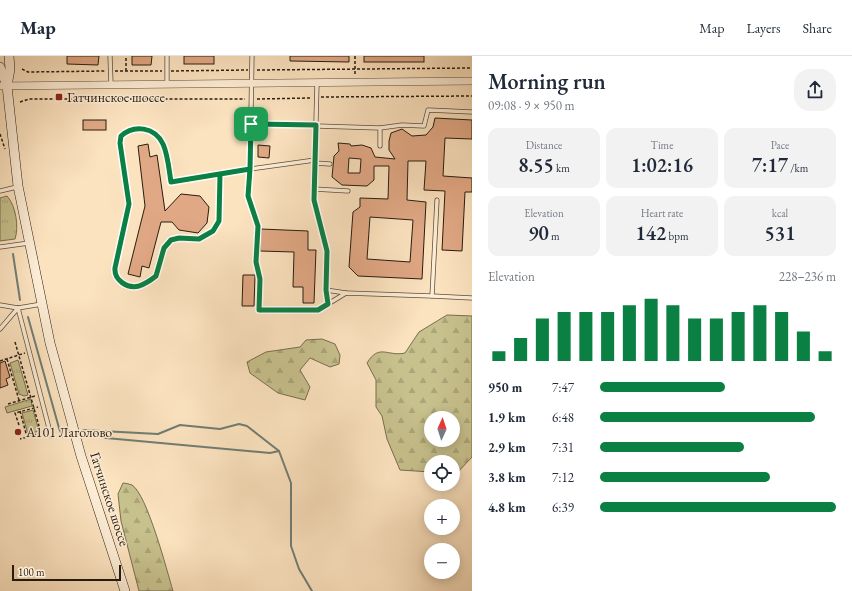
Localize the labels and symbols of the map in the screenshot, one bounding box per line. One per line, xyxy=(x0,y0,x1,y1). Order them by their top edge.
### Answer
place label: Гатчинское шоссе xyxy=(67,88,166,106)
marker: Гатчинское шоссе xyxy=(54,92,64,102)
pin xyxy=(234,107,268,141)
north arrow xyxy=(424,411,460,447)
place label: А101 Лаголово xyxy=(25,423,112,441)
marker: А101 Лаголово xyxy=(13,427,23,437)
street label: Гатчинское шоссе xyxy=(86,450,134,549)
scale bar xyxy=(12,563,121,582)

